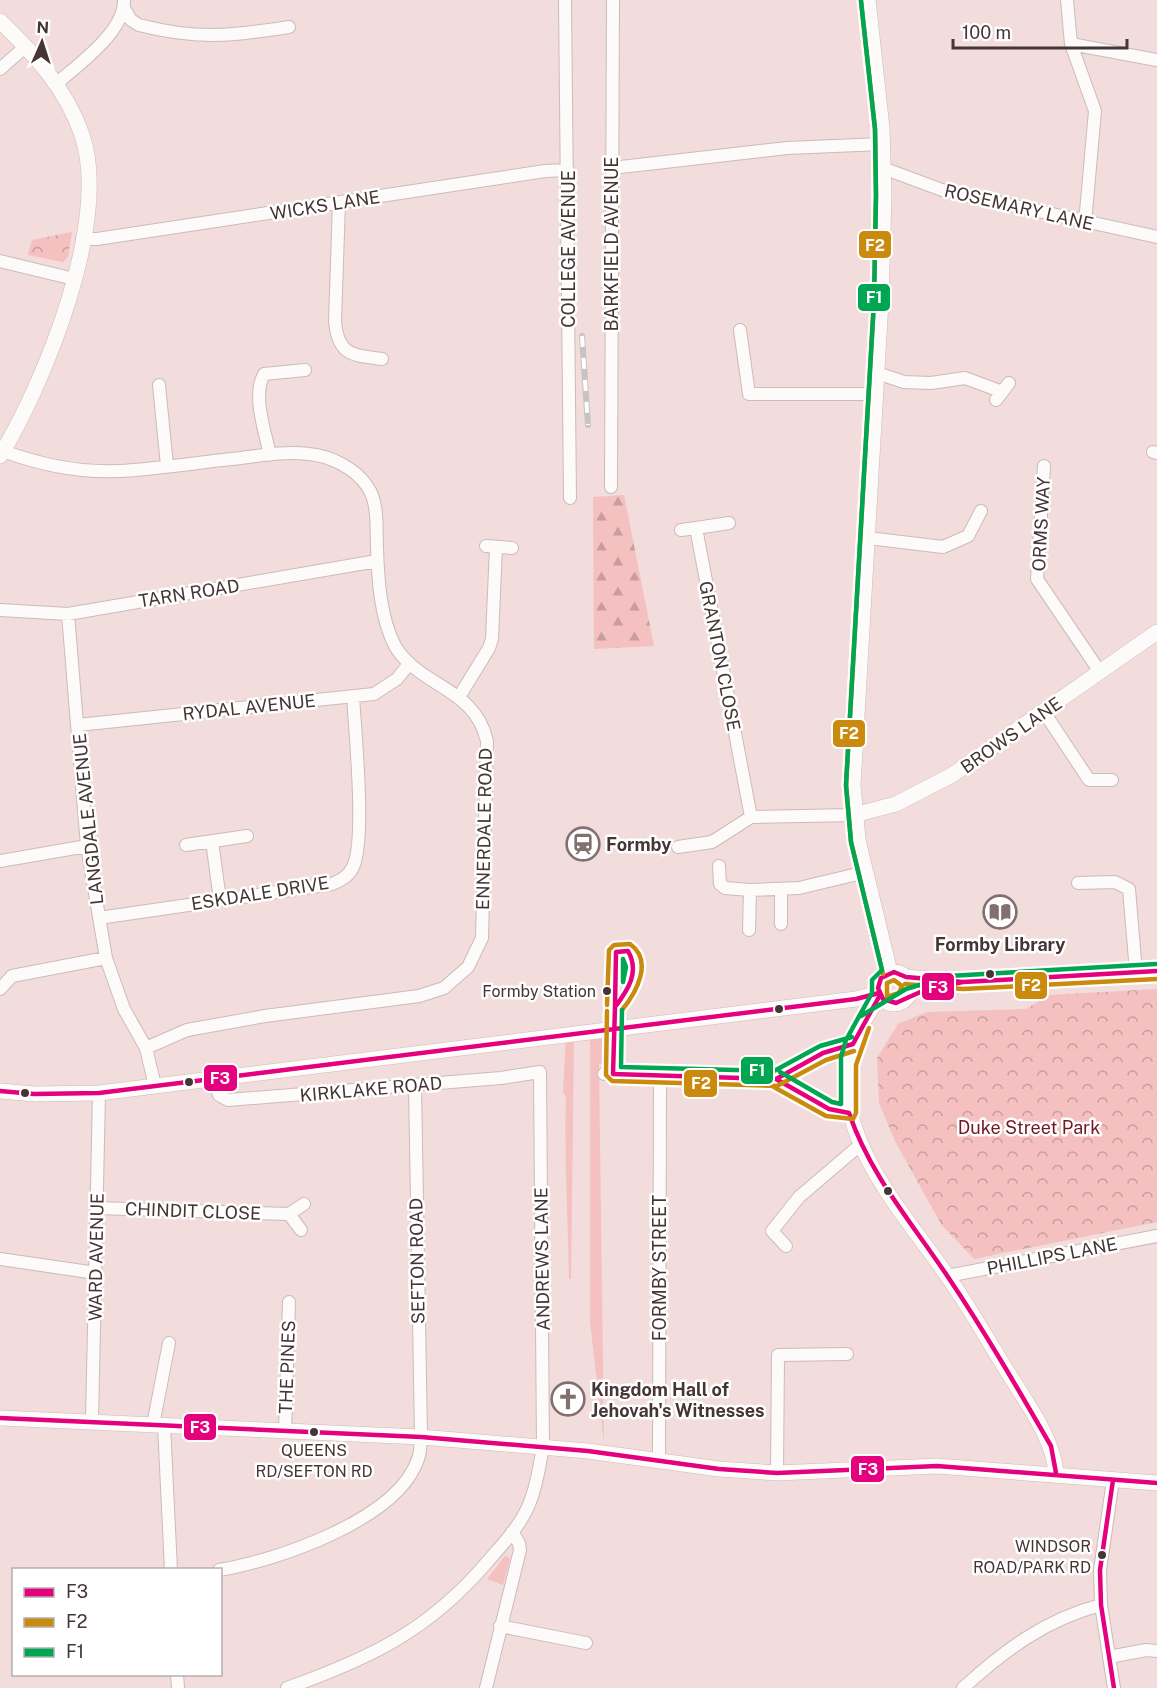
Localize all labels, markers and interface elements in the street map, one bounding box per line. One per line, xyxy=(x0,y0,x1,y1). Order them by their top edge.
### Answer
north arrow xyxy=(12,12,72,72)
scale bar xyxy=(953,12,1127,50)
text: N xyxy=(36,18,50,37)
text: 100 m xyxy=(962,22,1011,43)
street label: BARKFIELD AVENUE xyxy=(601,157,622,331)
street label: COLLEGE AVENUE xyxy=(558,170,579,328)
street label: ROSEMARY LANE xyxy=(942,180,1096,234)
street label: WICKS LANE xyxy=(269,186,381,224)
line badge: F2 xyxy=(858,230,892,259)
text: F2 xyxy=(865,236,885,255)
line badge: F1 xyxy=(857,283,891,312)
text: F1 xyxy=(866,288,882,307)
street label: ORMS WAY xyxy=(1028,476,1054,572)
street label: TARN ROAD xyxy=(137,575,241,611)
street label: GRANTON CLOSE xyxy=(695,579,745,733)
street label: RYDAL AVENUE xyxy=(181,690,317,724)
street label: BROWS LANE xyxy=(956,692,1066,778)
line badge: F2 xyxy=(832,719,866,748)
text: F2 xyxy=(839,724,859,743)
street label: LANGDALE AVENUE xyxy=(69,732,107,906)
street label: ENNERDALE ROAD xyxy=(472,748,496,910)
station icon: Formby xyxy=(565,826,601,862)
place label: Formby xyxy=(606,834,671,855)
street label: ESKDALE DRIVE xyxy=(190,872,330,914)
library icon: Formby Library xyxy=(982,894,1018,930)
place label: Formby Library xyxy=(935,934,1065,955)
unlabelled marker xyxy=(984,968,996,980)
line badge: F2 xyxy=(1014,971,1048,1000)
line badge: F3 xyxy=(921,972,955,1001)
text: F2 xyxy=(1021,976,1041,995)
text: F3 xyxy=(928,978,948,997)
place label: Formby Station xyxy=(482,982,596,1001)
marker: Formby Station xyxy=(601,985,613,997)
unlabelled marker xyxy=(773,1003,785,1015)
line badge: F1 xyxy=(740,1056,774,1085)
text: F1 xyxy=(749,1061,765,1080)
line badge: F3 xyxy=(203,1064,238,1092)
text: F3 xyxy=(210,1069,230,1088)
line badge: F2 xyxy=(683,1069,718,1098)
street label: KIRKLAKE ROAD xyxy=(299,1072,443,1106)
text: F2 xyxy=(691,1074,711,1093)
unlabelled marker xyxy=(183,1076,195,1088)
unlabelled marker xyxy=(19,1087,31,1099)
park label: Duke Street Park xyxy=(958,1117,1100,1138)
unlabelled marker xyxy=(882,1185,894,1197)
street label: ANDREWS LANE xyxy=(530,1187,554,1331)
street label: WARD AVENUE xyxy=(84,1193,108,1321)
street label: FORMBY STREET xyxy=(649,1194,670,1341)
street label: CHINDIT CLOSE xyxy=(125,1198,261,1224)
street label: SEFTON ROAD xyxy=(405,1198,429,1324)
street label: PHILLIPS LANE xyxy=(985,1233,1119,1279)
street label: THE PINES xyxy=(275,1320,299,1414)
place label: Kingdom Hall of Jehovah's Witnesses xyxy=(591,1379,765,1421)
church icon: Kingdom Hall of Jehovah's Witnesses xyxy=(550,1381,586,1417)
line badge: F3 xyxy=(183,1413,217,1441)
text: F3 xyxy=(190,1418,210,1437)
marker: QUEENS RD/SEFTON RD xyxy=(308,1426,320,1438)
place label: QUEENS RD/SEFTON RD xyxy=(255,1441,373,1481)
line badge: F3 xyxy=(850,1455,885,1483)
text: F3 xyxy=(858,1460,878,1479)
place label: WINDSOR ROAD/PARK RD xyxy=(973,1537,1091,1577)
marker: WINDSOR ROAD/PARK RD xyxy=(1096,1549,1108,1561)
legend xyxy=(12,1568,222,1676)
text: F3 xyxy=(66,1581,88,1602)
text: F2 xyxy=(66,1611,87,1632)
text: F1 xyxy=(66,1641,84,1662)

